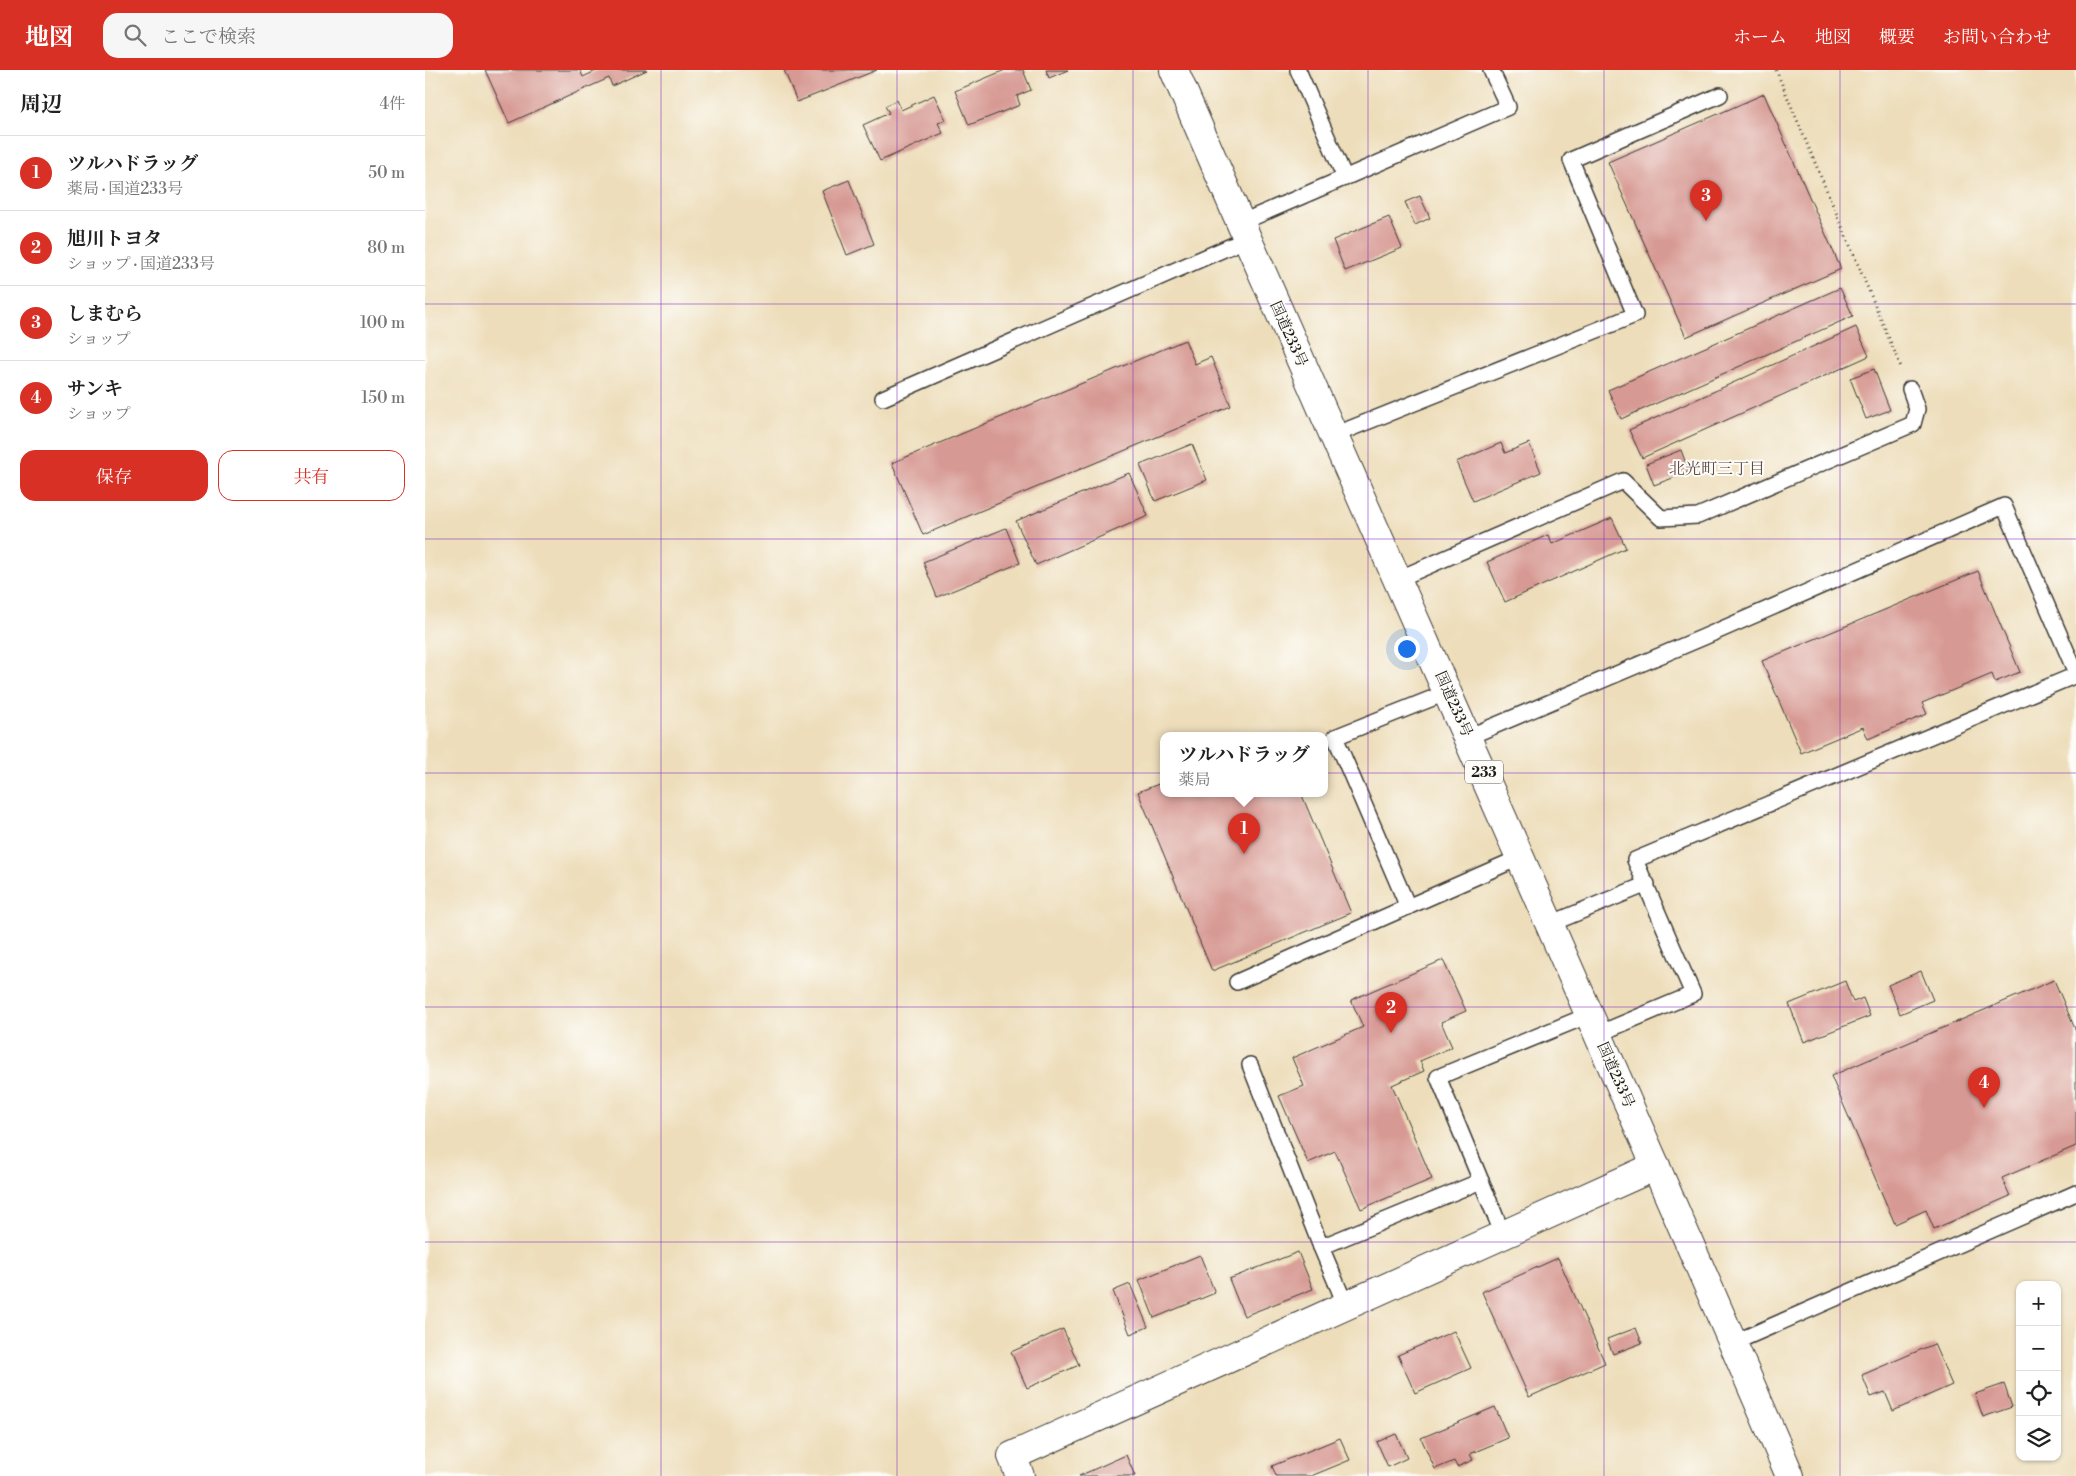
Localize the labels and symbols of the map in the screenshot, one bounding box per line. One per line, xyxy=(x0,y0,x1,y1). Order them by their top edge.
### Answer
pin: 3 xyxy=(1690,180,1722,221)
street label: 国道233号 xyxy=(1266,298,1311,370)
district label: 北光町三丁目 xyxy=(1669,459,1765,479)
your location xyxy=(1394,636,1420,662)
street label: 国道233号 xyxy=(1431,668,1476,740)
road number: 233 xyxy=(1465,760,1503,784)
pin: 1 xyxy=(1228,813,1260,854)
pin: 2 xyxy=(1375,992,1407,1033)
street label: 国道233号 xyxy=(1593,1039,1638,1111)
pin: 4 xyxy=(1968,1067,2000,1108)

